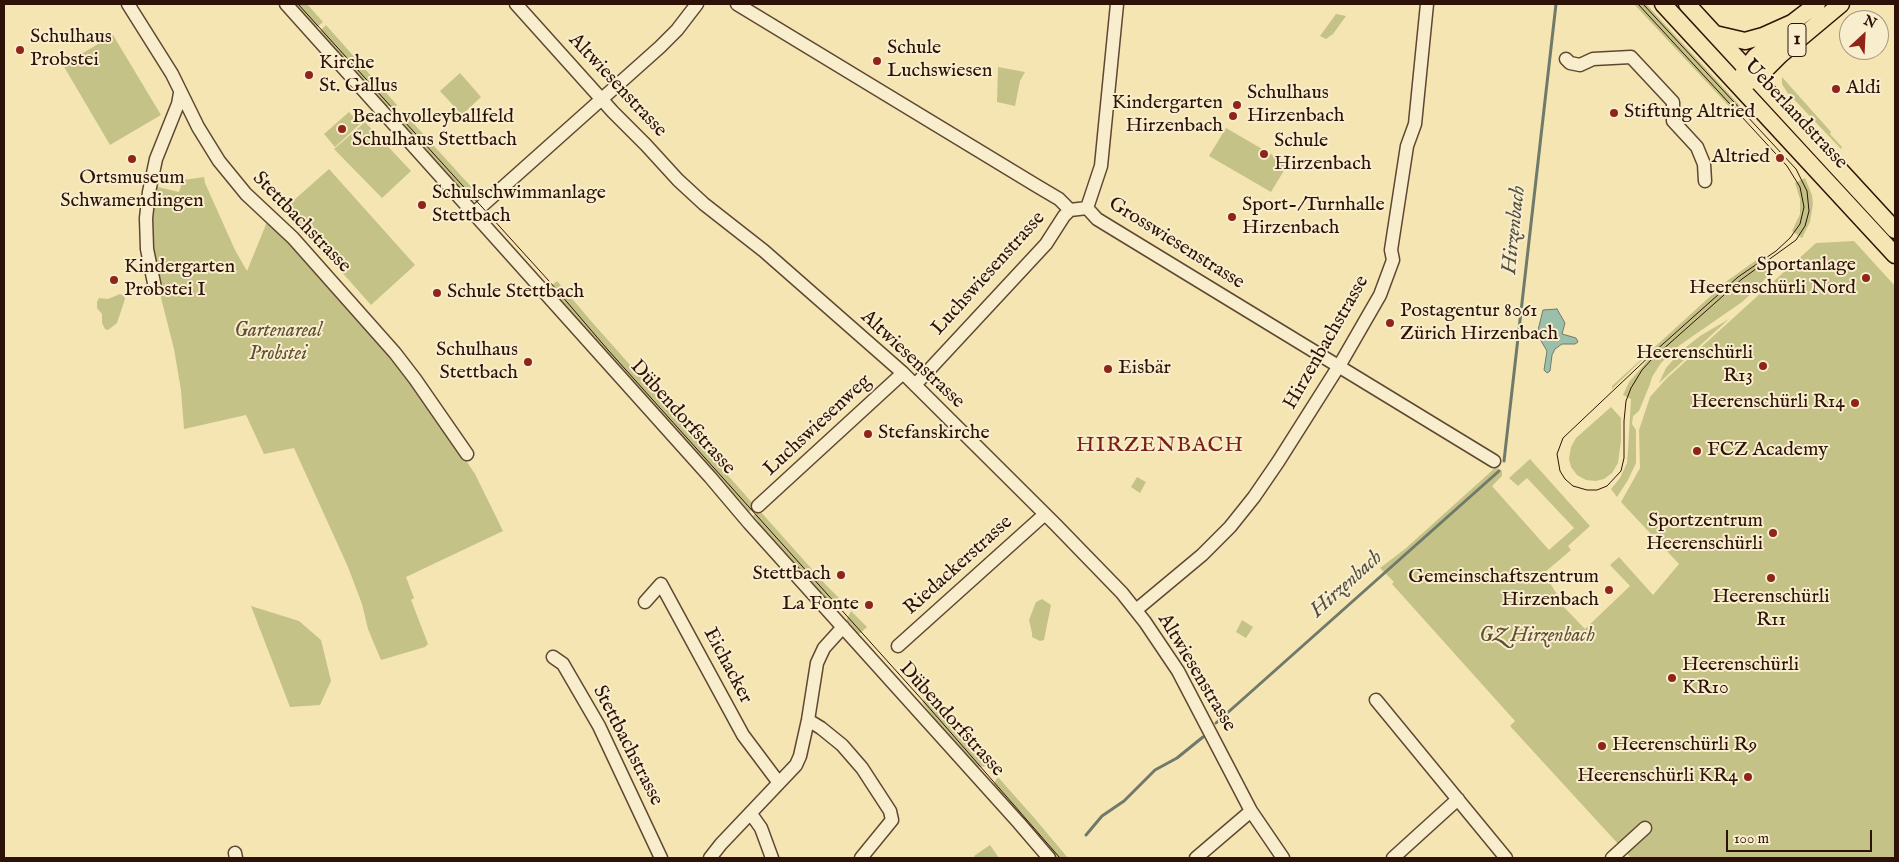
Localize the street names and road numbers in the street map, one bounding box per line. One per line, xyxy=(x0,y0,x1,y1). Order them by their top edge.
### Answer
road number: 1 xyxy=(1788,24,1806,56)
street label: Altwiesenstrasse xyxy=(563,29,671,143)
street label: Ueberlandstrasse xyxy=(1738,55,1852,175)
street label: Stettbachstrasse xyxy=(247,167,355,279)
street label: Grosswiesenstrasse xyxy=(1104,193,1248,295)
street label: Luchswiesenstrasse xyxy=(927,207,1051,341)
street label: Hirzenbachstrasse xyxy=(1279,272,1375,414)
street label: Altwiesenstrasse xyxy=(855,306,969,414)
street label: Dübendorfstrasse xyxy=(624,356,740,480)
street label: Luchswiesenweg xyxy=(759,370,877,482)
street label: Riedackerstrasse xyxy=(900,511,1018,621)
street label: Altwiesenstrasse xyxy=(1151,610,1241,736)
street label: Eichacker xyxy=(697,624,757,708)
street label: Dübendorfstrasse xyxy=(893,658,1009,782)
street label: Stettbachstrasse xyxy=(586,682,668,810)

